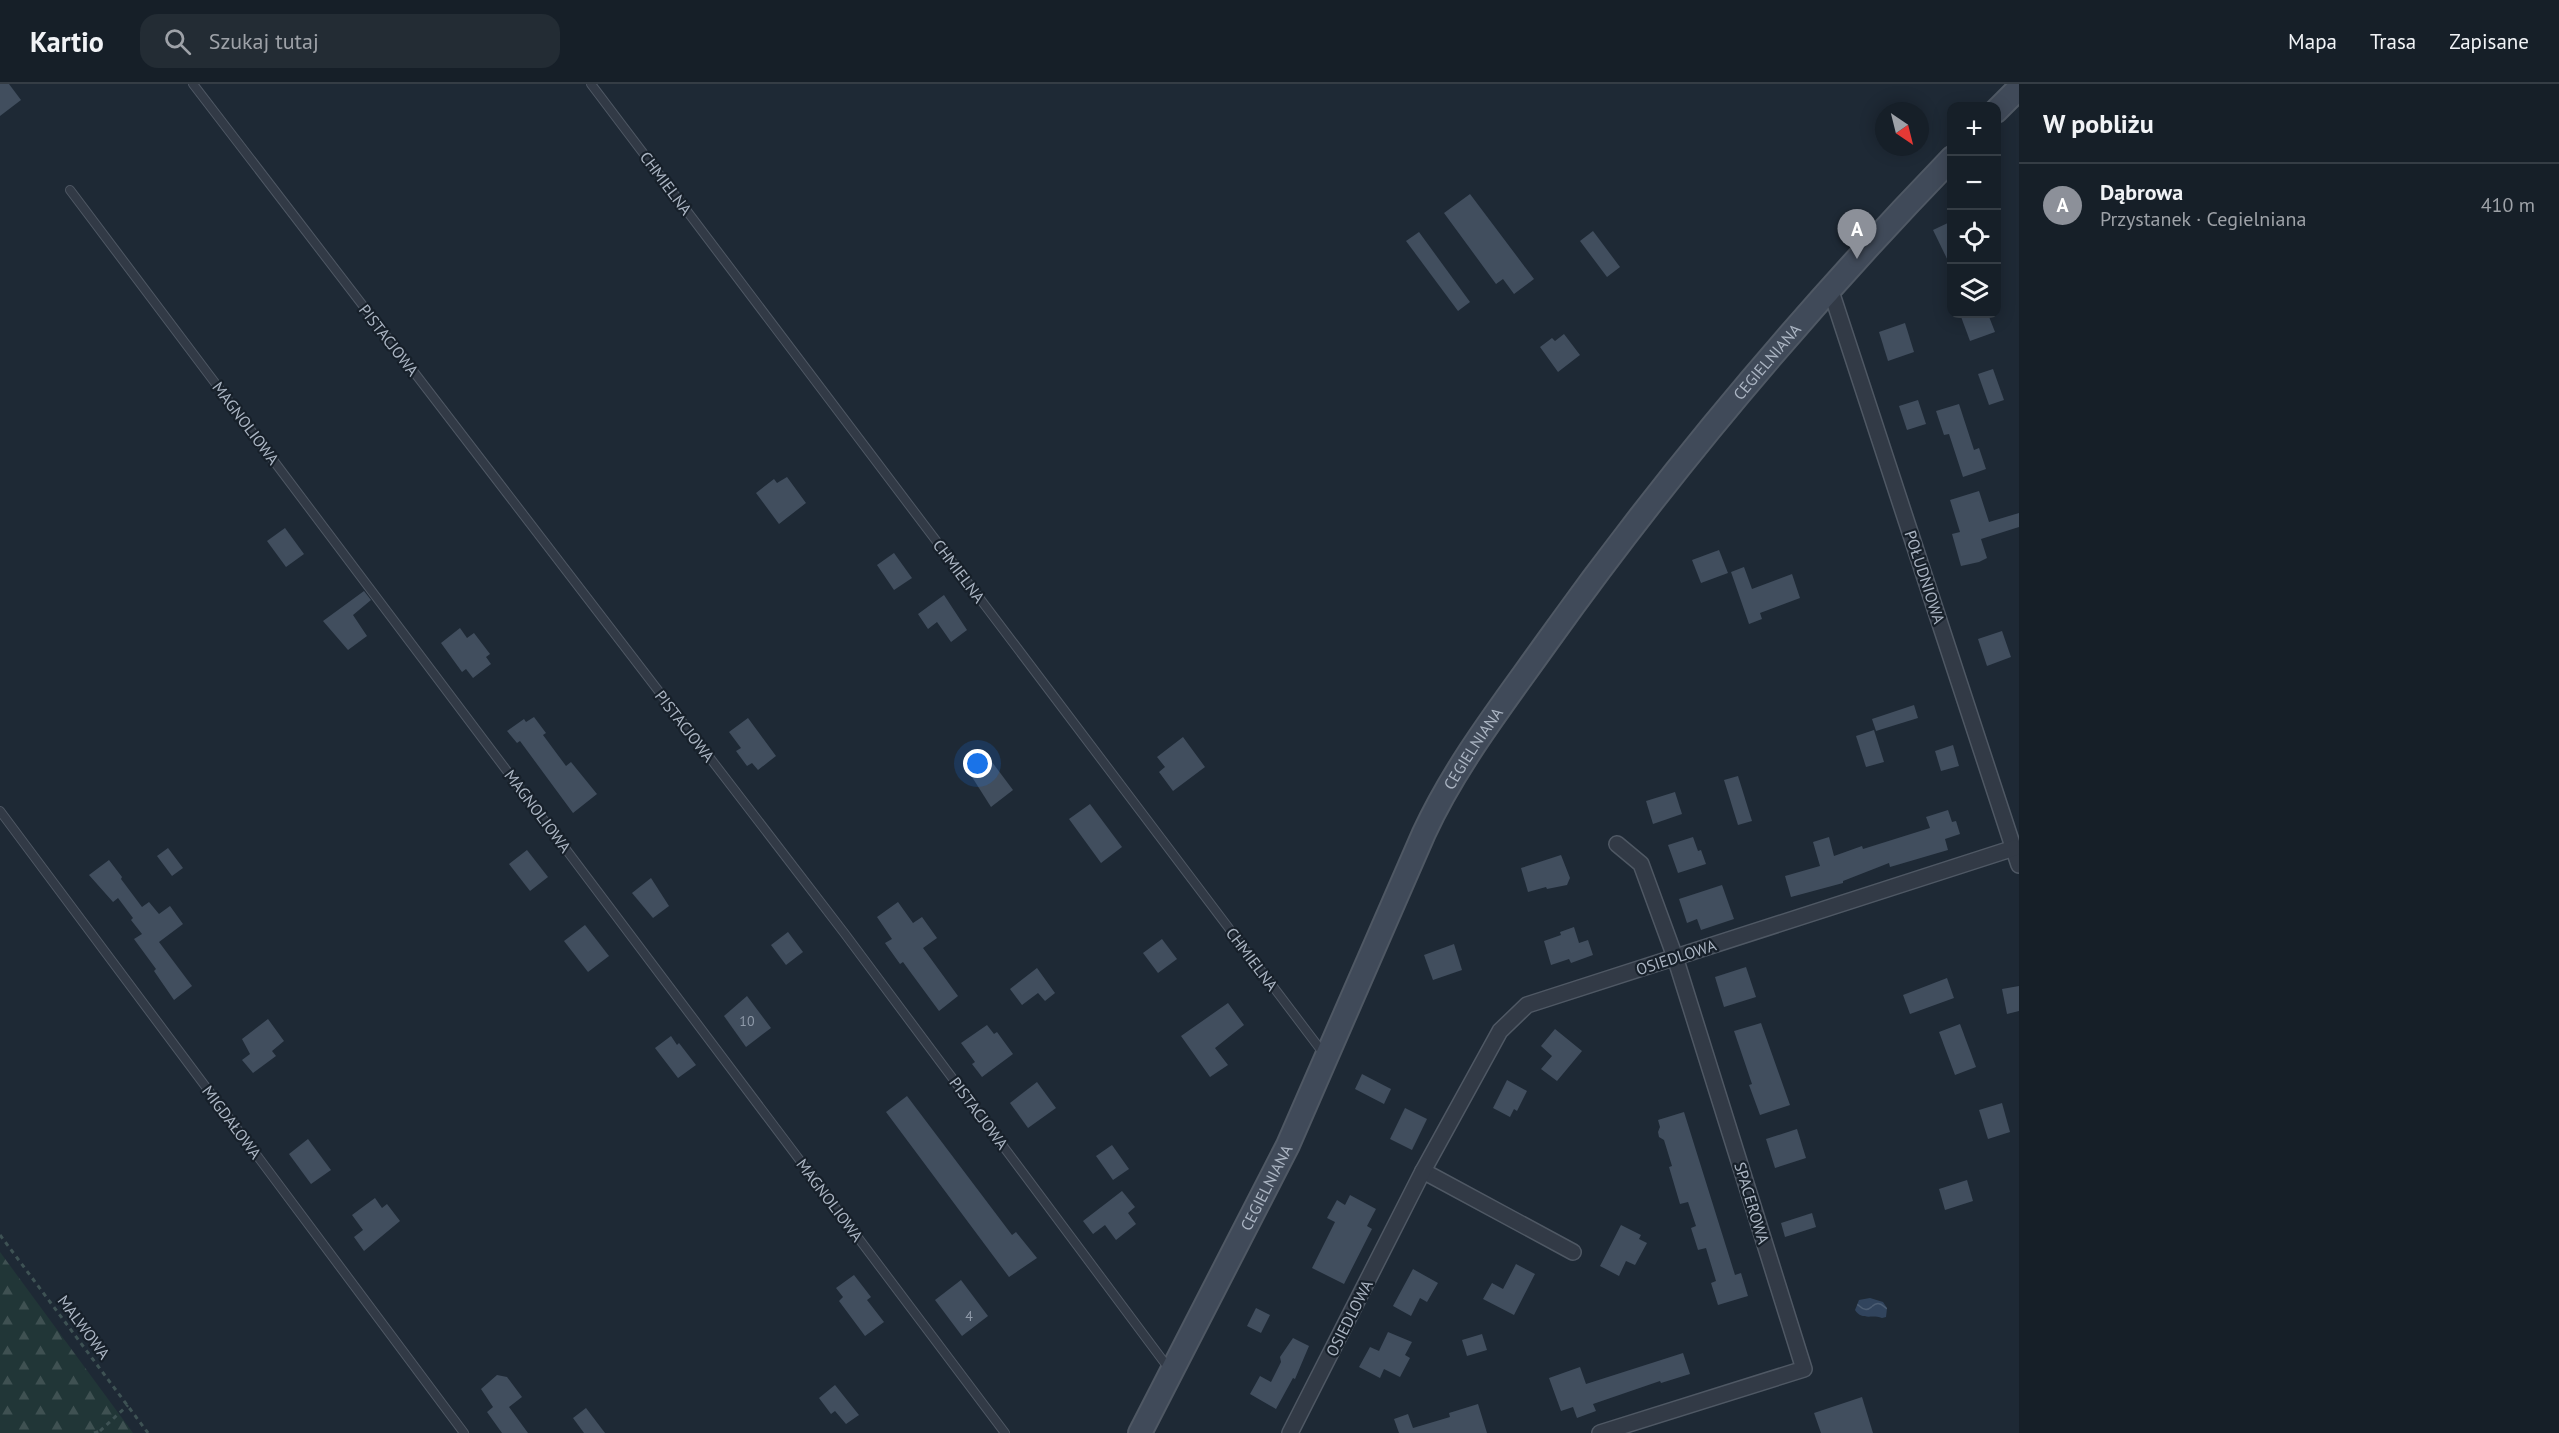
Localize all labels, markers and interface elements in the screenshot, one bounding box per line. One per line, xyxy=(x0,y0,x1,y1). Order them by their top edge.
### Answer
search box xyxy=(140,14,560,68)
text: Kartio xyxy=(30,23,104,60)
icon: search xyxy=(161,25,194,58)
text: Szukaj tutaj xyxy=(209,27,319,55)
text: Mapa xyxy=(2288,28,2337,55)
text: Trasa xyxy=(2370,28,2416,55)
text: Zapisane xyxy=(2449,28,2529,55)
north arrow xyxy=(1875,102,1929,156)
map controls xyxy=(1947,102,2001,318)
button: + xyxy=(1947,102,2001,156)
text: W pobliżu xyxy=(2043,107,2154,140)
street label: CHMIELNA xyxy=(636,147,697,219)
button: − xyxy=(1947,156,2001,210)
text: Dąbrowa xyxy=(2100,178,2183,206)
text: A xyxy=(2056,192,2069,218)
text: 410 m xyxy=(2481,192,2535,218)
text: Przystanek · Cegielniana xyxy=(2100,206,2306,232)
pin: A xyxy=(1838,210,1876,259)
button: locate xyxy=(1947,210,2001,264)
button: layers xyxy=(1947,264,2001,318)
street label: PISTACJOWA xyxy=(355,300,424,380)
street label: CEGIELNIANA xyxy=(1729,319,1805,404)
street label: MAGNOLIOWA xyxy=(208,378,284,469)
street label: POŁUDNIOWA xyxy=(1901,528,1950,627)
street label: CHMIELNA xyxy=(929,535,990,607)
street label: PISTACJOWA xyxy=(651,686,720,766)
street label: CEGIELNIANA xyxy=(1439,703,1507,793)
your location xyxy=(963,749,992,778)
street label: MAGNOLIOWA xyxy=(500,766,576,857)
street label: CHMIELNA xyxy=(1222,923,1283,995)
street label: OSIEDLOWA xyxy=(1633,934,1719,979)
house number: 10 xyxy=(739,1012,755,1030)
street label: PISTACJOWA xyxy=(945,1073,1013,1154)
street label: MIGDAŁOWA xyxy=(198,1081,266,1163)
street label: CEGIELNIANA xyxy=(1236,1141,1297,1234)
street label: MAGNOLIOWA xyxy=(792,1155,868,1246)
street label: SPACEROWA xyxy=(1730,1160,1774,1247)
street label: OSIEDLOWA xyxy=(1321,1276,1377,1360)
street label: MALWOWA xyxy=(53,1291,115,1363)
house number: 4 xyxy=(965,1307,973,1325)

